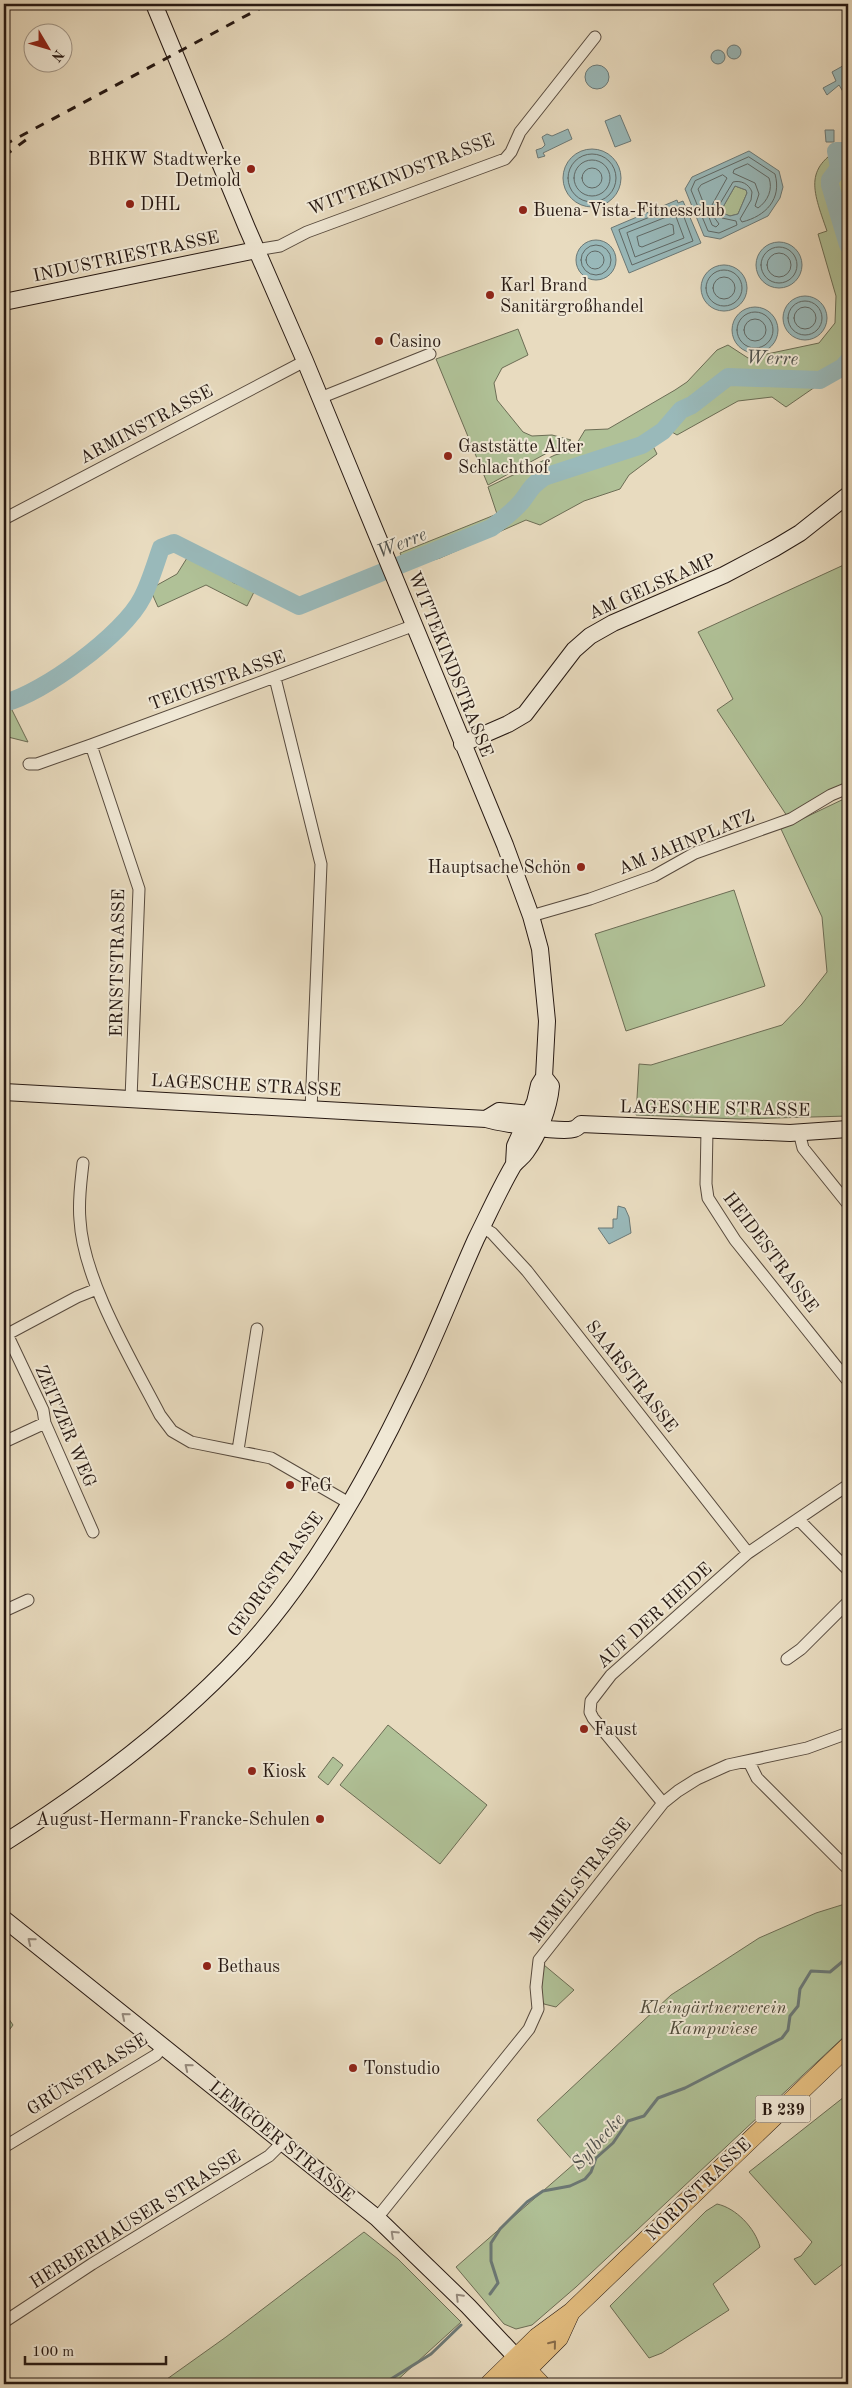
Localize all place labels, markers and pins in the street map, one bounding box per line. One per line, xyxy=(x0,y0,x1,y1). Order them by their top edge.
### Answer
place label: BHKW Stadtwerke Detmold xyxy=(88,151,241,190)
marker: BHKW Stadtwerke Detmold xyxy=(245,163,257,175)
place label: DHL xyxy=(140,196,180,214)
marker: DHL xyxy=(124,198,136,210)
place label: Buena-Vista-Fitnessclub xyxy=(533,202,725,220)
marker: Buena-Vista-Fitnessclub xyxy=(517,204,529,216)
place label: Karl Brand Sanitärgroßhandel xyxy=(500,277,644,316)
marker: Karl Brand Sanitärgroßhandel xyxy=(484,289,496,301)
place label: Casino xyxy=(389,333,441,351)
marker: Casino xyxy=(373,335,385,347)
place label: Gaststätte Alter Schlachthof xyxy=(458,438,584,477)
marker: Gaststätte Alter Schlachthof xyxy=(442,450,454,462)
place label: Hauptsache Schön xyxy=(428,859,571,877)
marker: Hauptsache Schön xyxy=(575,861,587,873)
place label: FeG xyxy=(300,1477,332,1495)
marker: FeG xyxy=(284,1479,296,1491)
place label: Faust xyxy=(594,1721,638,1739)
marker: Faust xyxy=(578,1723,590,1735)
place label: Kiosk xyxy=(262,1763,307,1781)
marker: Kiosk xyxy=(246,1765,258,1777)
place label: August-Hermann-Francke-Schulen xyxy=(36,1811,310,1829)
marker: August-Hermann-Francke-Schulen xyxy=(314,1813,326,1825)
place label: Bethaus xyxy=(217,1958,280,1976)
marker: Bethaus xyxy=(201,1960,213,1972)
place label: Tonstudio xyxy=(363,2060,440,2078)
marker: Tonstudio xyxy=(347,2062,359,2074)

